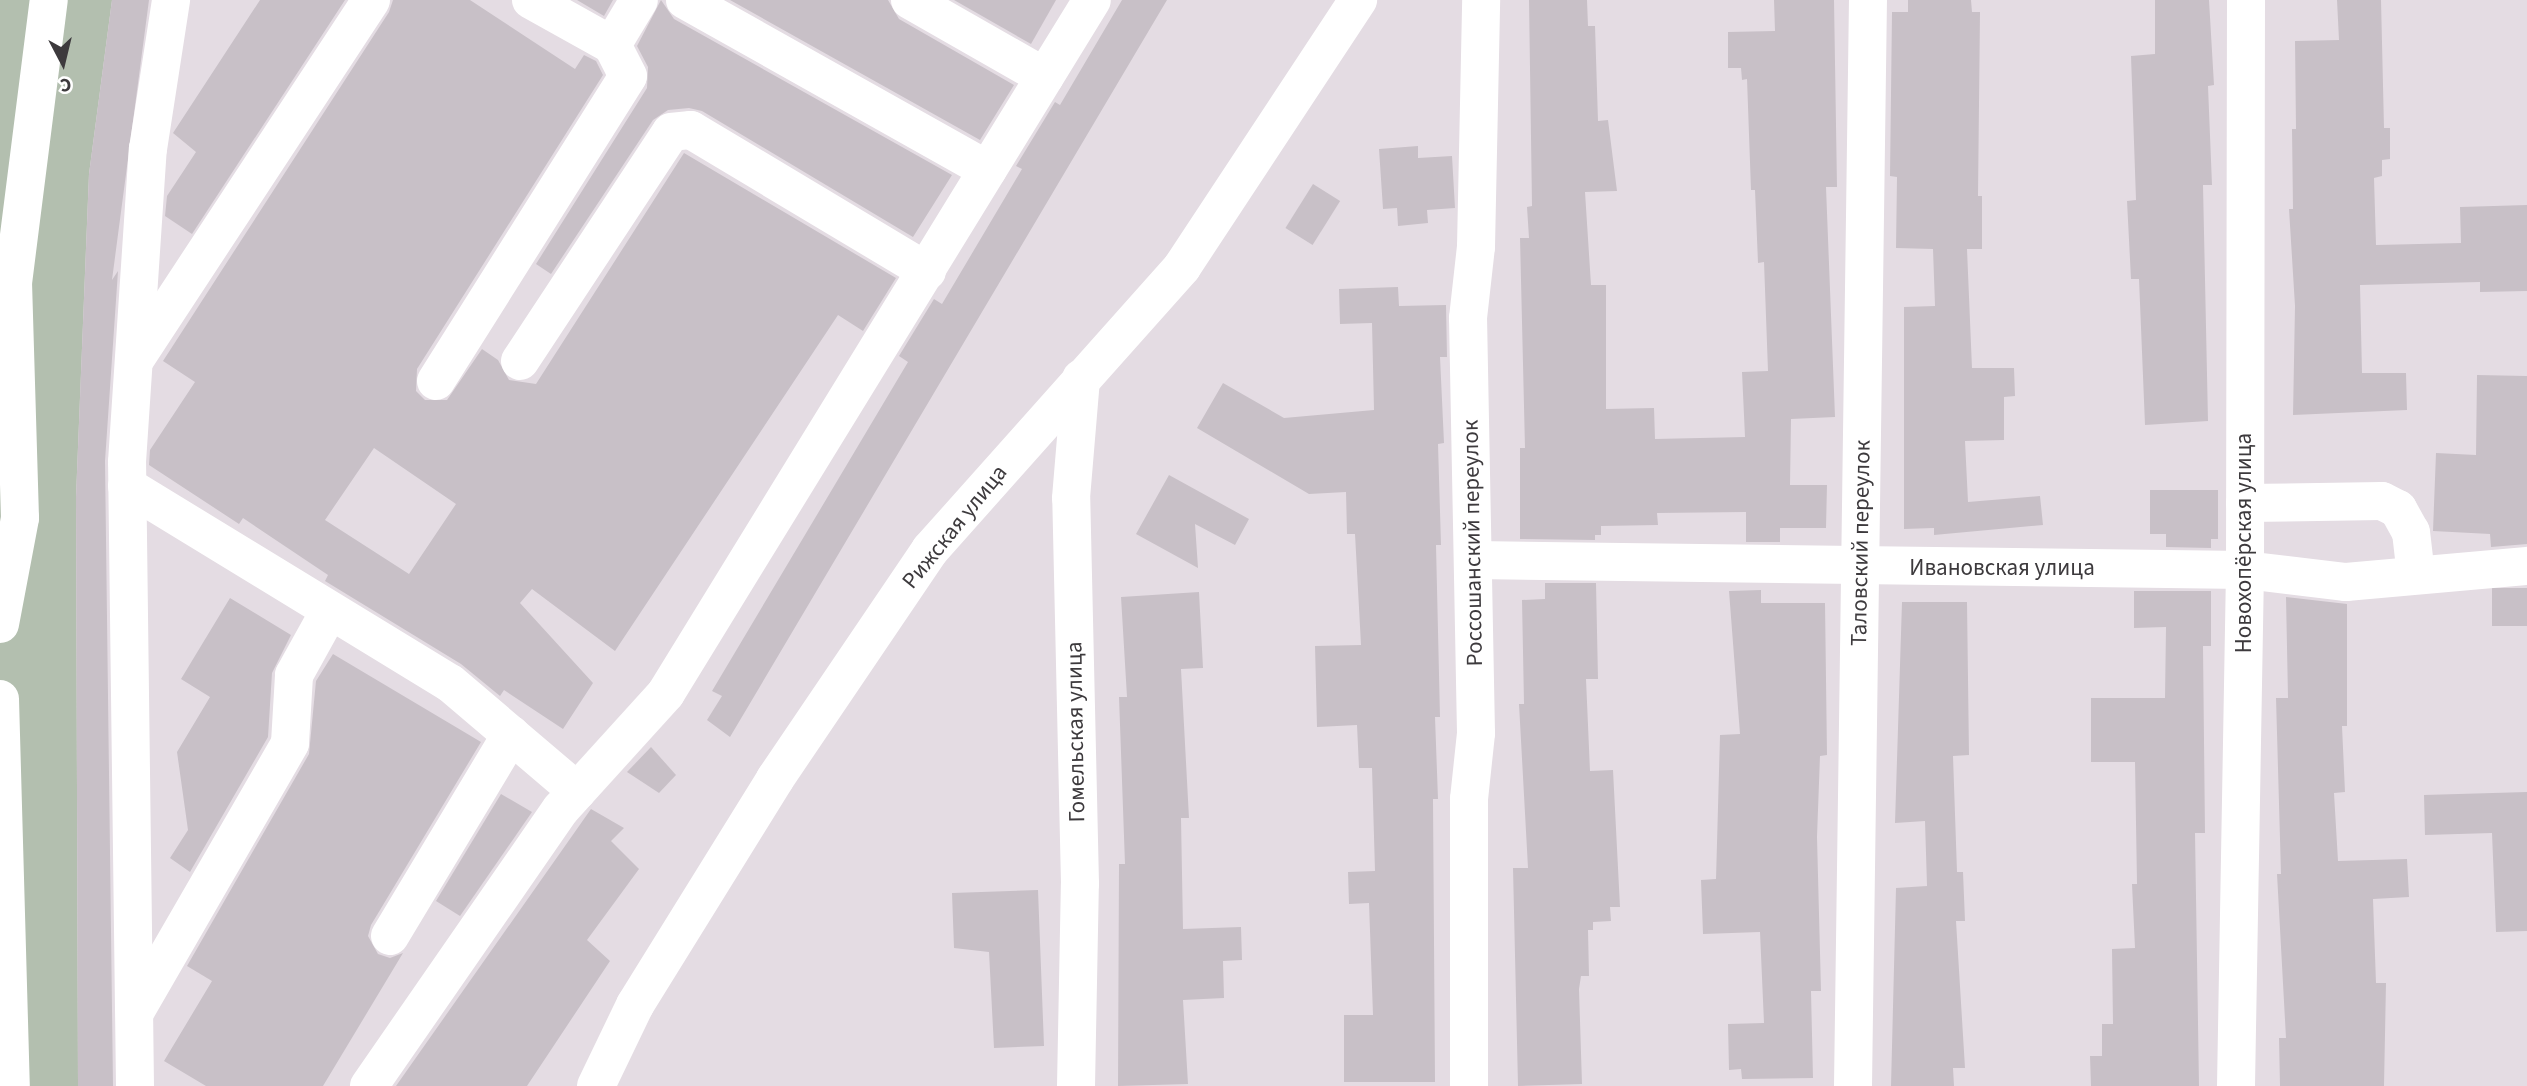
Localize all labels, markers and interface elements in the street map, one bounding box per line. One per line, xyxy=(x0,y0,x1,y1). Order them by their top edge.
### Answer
north arrow xyxy=(28,28,98,98)
text: С xyxy=(58,70,73,98)
street label: Россошанский переулок xyxy=(1457,419,1489,667)
street label: Новохопёрская улица xyxy=(2230,433,2258,653)
street label: Таловский переулок xyxy=(1845,440,1877,646)
street label: Рижская улица xyxy=(897,459,1013,595)
street label: Ивановская улица xyxy=(1909,554,2095,582)
street label: Гомельская улица xyxy=(1061,641,1091,823)

